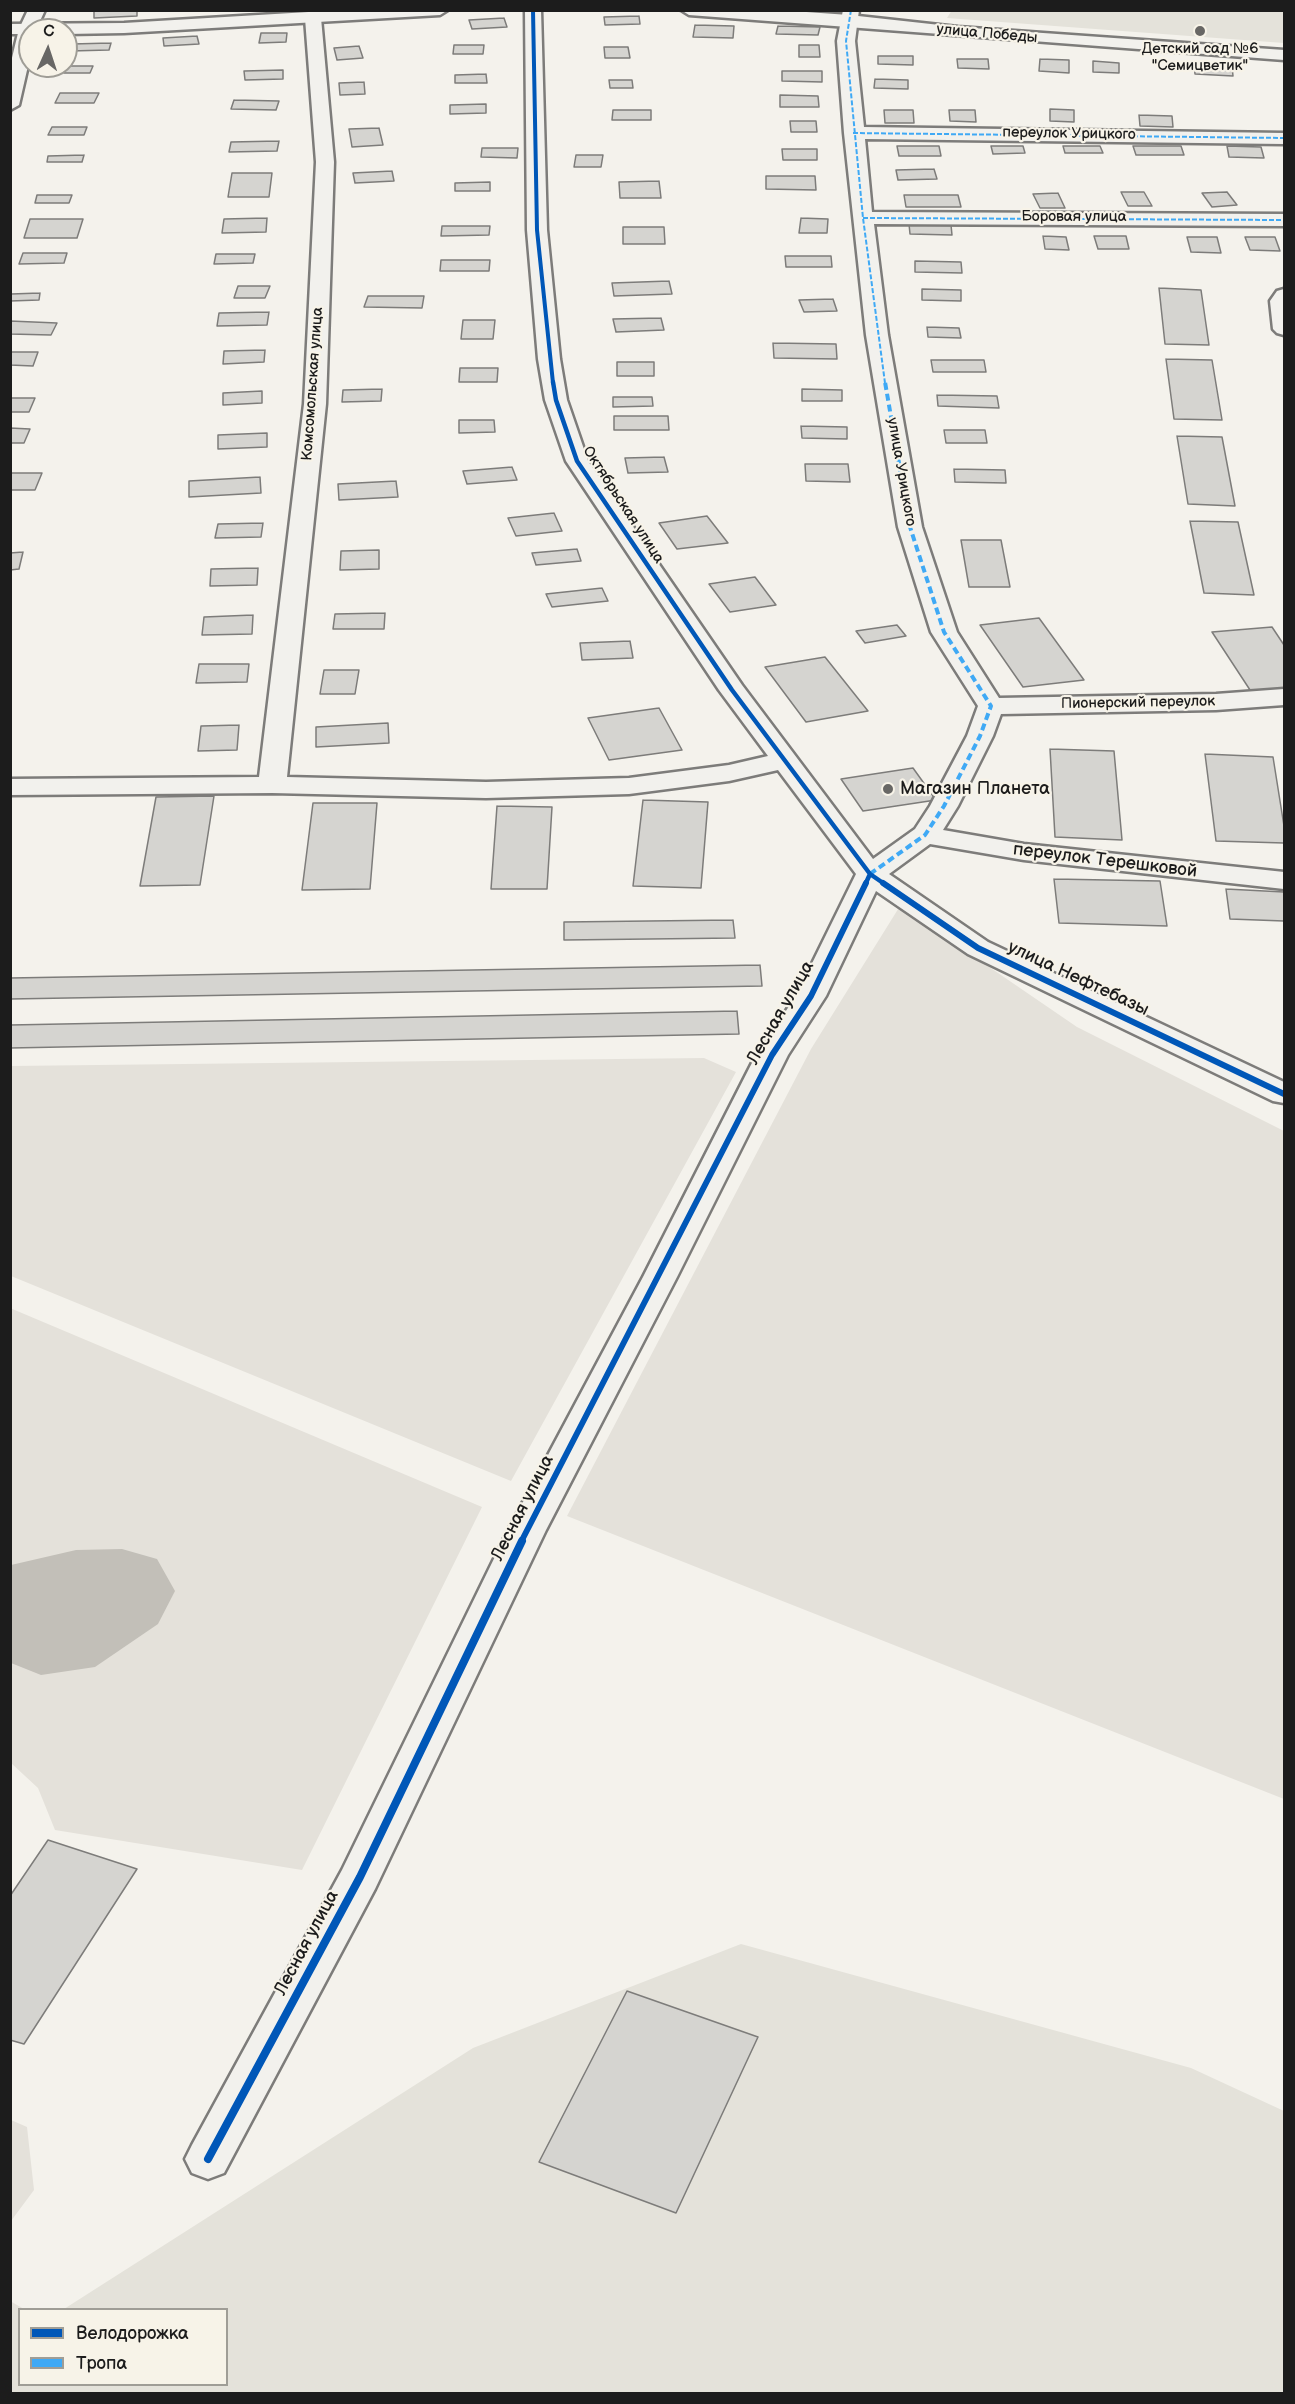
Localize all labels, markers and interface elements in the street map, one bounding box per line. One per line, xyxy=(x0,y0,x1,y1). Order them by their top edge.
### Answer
north arrow xyxy=(18,18,78,78)
street label: улица Победы xyxy=(936,21,1038,47)
text: С xyxy=(43,22,55,41)
marker: Детский сад №6 "Семицветик" xyxy=(1193,24,1207,38)
place label: Детский сад №6 "Семицветик" xyxy=(1142,40,1258,75)
street label: переулок Урицкого xyxy=(1002,124,1136,144)
street label: Боровая улица xyxy=(1021,208,1127,226)
street label: Комсомольская улица xyxy=(299,307,327,461)
street label: улица Урицкого xyxy=(883,416,919,528)
street label: Октябрьская улица xyxy=(578,443,668,567)
street label: Пионерский переулок xyxy=(1061,693,1215,713)
place label: Магазин Планета xyxy=(900,778,1050,800)
marker: Магазин Планета xyxy=(881,782,895,796)
street label: переулок Терешковой xyxy=(1012,839,1198,883)
street label: улица Нефтебазы xyxy=(1004,937,1152,1021)
street label: Лесная улица xyxy=(743,957,819,1069)
street label: Лесная улица xyxy=(487,1452,559,1564)
street label: Лесная улица xyxy=(270,1887,344,1999)
legend xyxy=(18,2308,228,2386)
text: Велодорожка xyxy=(76,2323,189,2344)
text: Тропа xyxy=(76,2353,127,2374)

